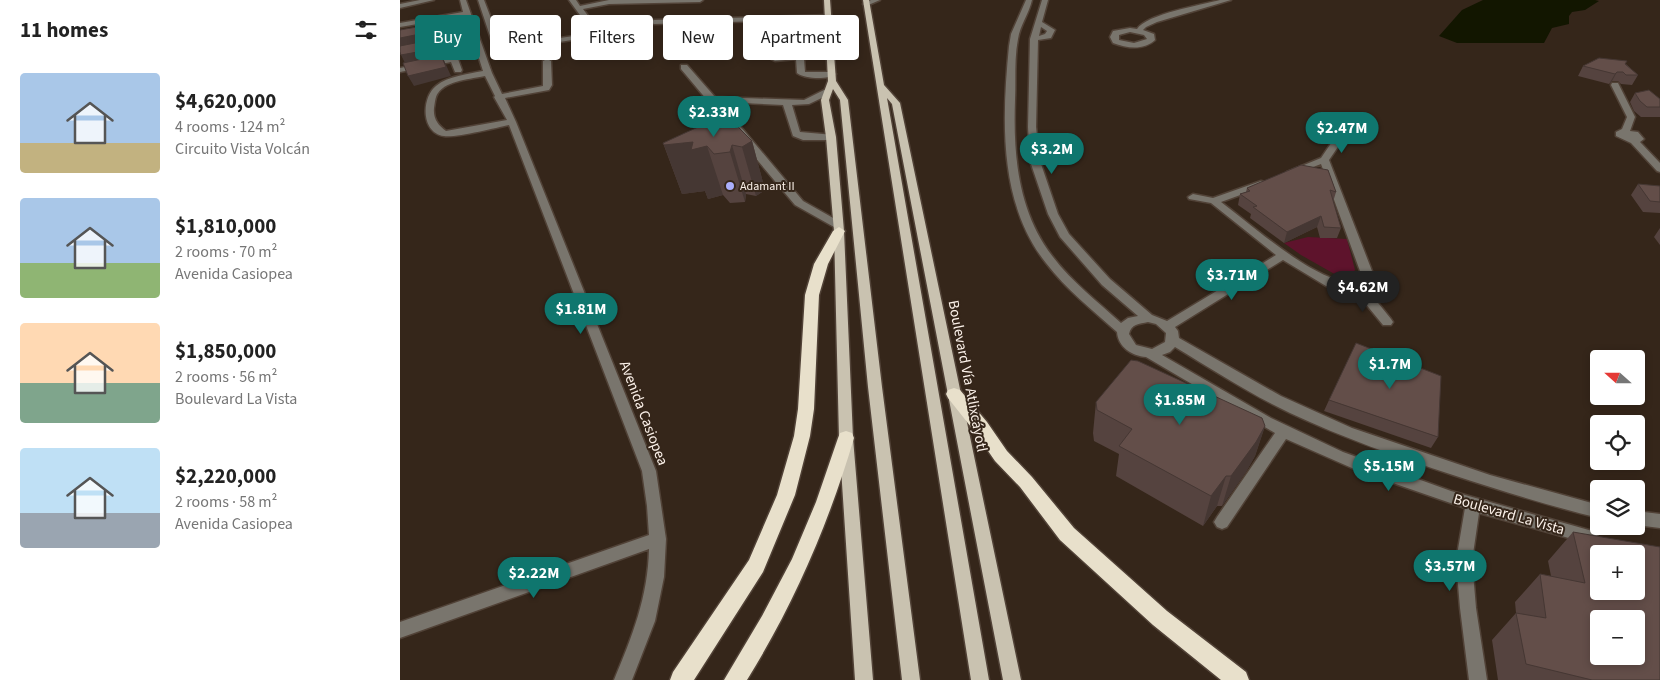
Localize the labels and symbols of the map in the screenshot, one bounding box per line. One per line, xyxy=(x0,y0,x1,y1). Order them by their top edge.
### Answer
pin: $2.33M xyxy=(673,96,755,138)
pin: $2.47M xyxy=(1301,112,1383,154)
pin: $3.2M xyxy=(1017,132,1087,175)
place label: Adamant II xyxy=(740,178,795,195)
marker: Adamant II xyxy=(724,180,736,192)
pin: $3.71M xyxy=(1191,258,1273,301)
pin: $4.62M xyxy=(1322,270,1404,313)
pin: $1.81M xyxy=(540,292,622,335)
street label: Boulevard Vía Atlixcáyotl xyxy=(942,298,993,454)
pin: $1.7M xyxy=(1355,348,1425,390)
north arrow xyxy=(1590,350,1645,405)
street label: Avenida Casiopea xyxy=(614,358,673,469)
pin: $1.85M xyxy=(1139,384,1221,426)
pin: $5.15M xyxy=(1348,450,1430,492)
street label: Boulevard La Vista xyxy=(1451,489,1567,540)
pin: $3.57M xyxy=(1409,550,1491,592)
pin: $2.22M xyxy=(493,556,575,599)

